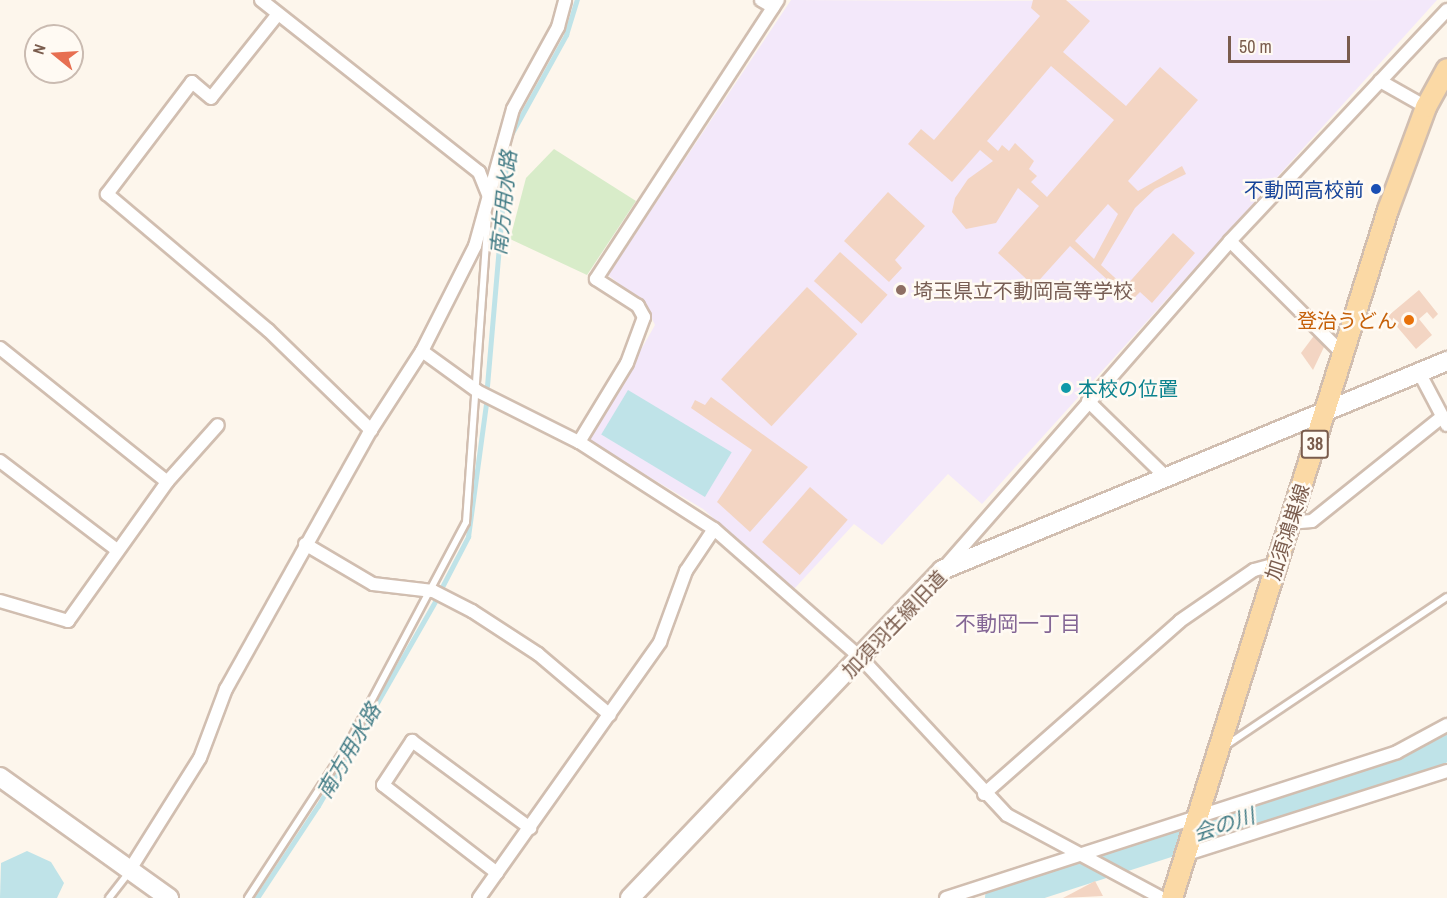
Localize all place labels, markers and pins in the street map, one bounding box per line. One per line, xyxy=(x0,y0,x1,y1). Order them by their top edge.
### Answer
place label: 不動岡高校前 xyxy=(1244,177,1364,201)
marker: 不動岡高校前 xyxy=(1369,182,1383,196)
place label: 埼玉県立不動岡高等学校 xyxy=(913,278,1133,302)
marker: 埼玉県立不動岡高等学校 xyxy=(894,283,908,297)
place label: 登治うどん xyxy=(1297,308,1397,332)
marker: 登治うどん xyxy=(1402,313,1416,327)
place label: 本校の位置 xyxy=(1078,376,1178,400)
marker: 本校の位置 xyxy=(1059,381,1073,395)

